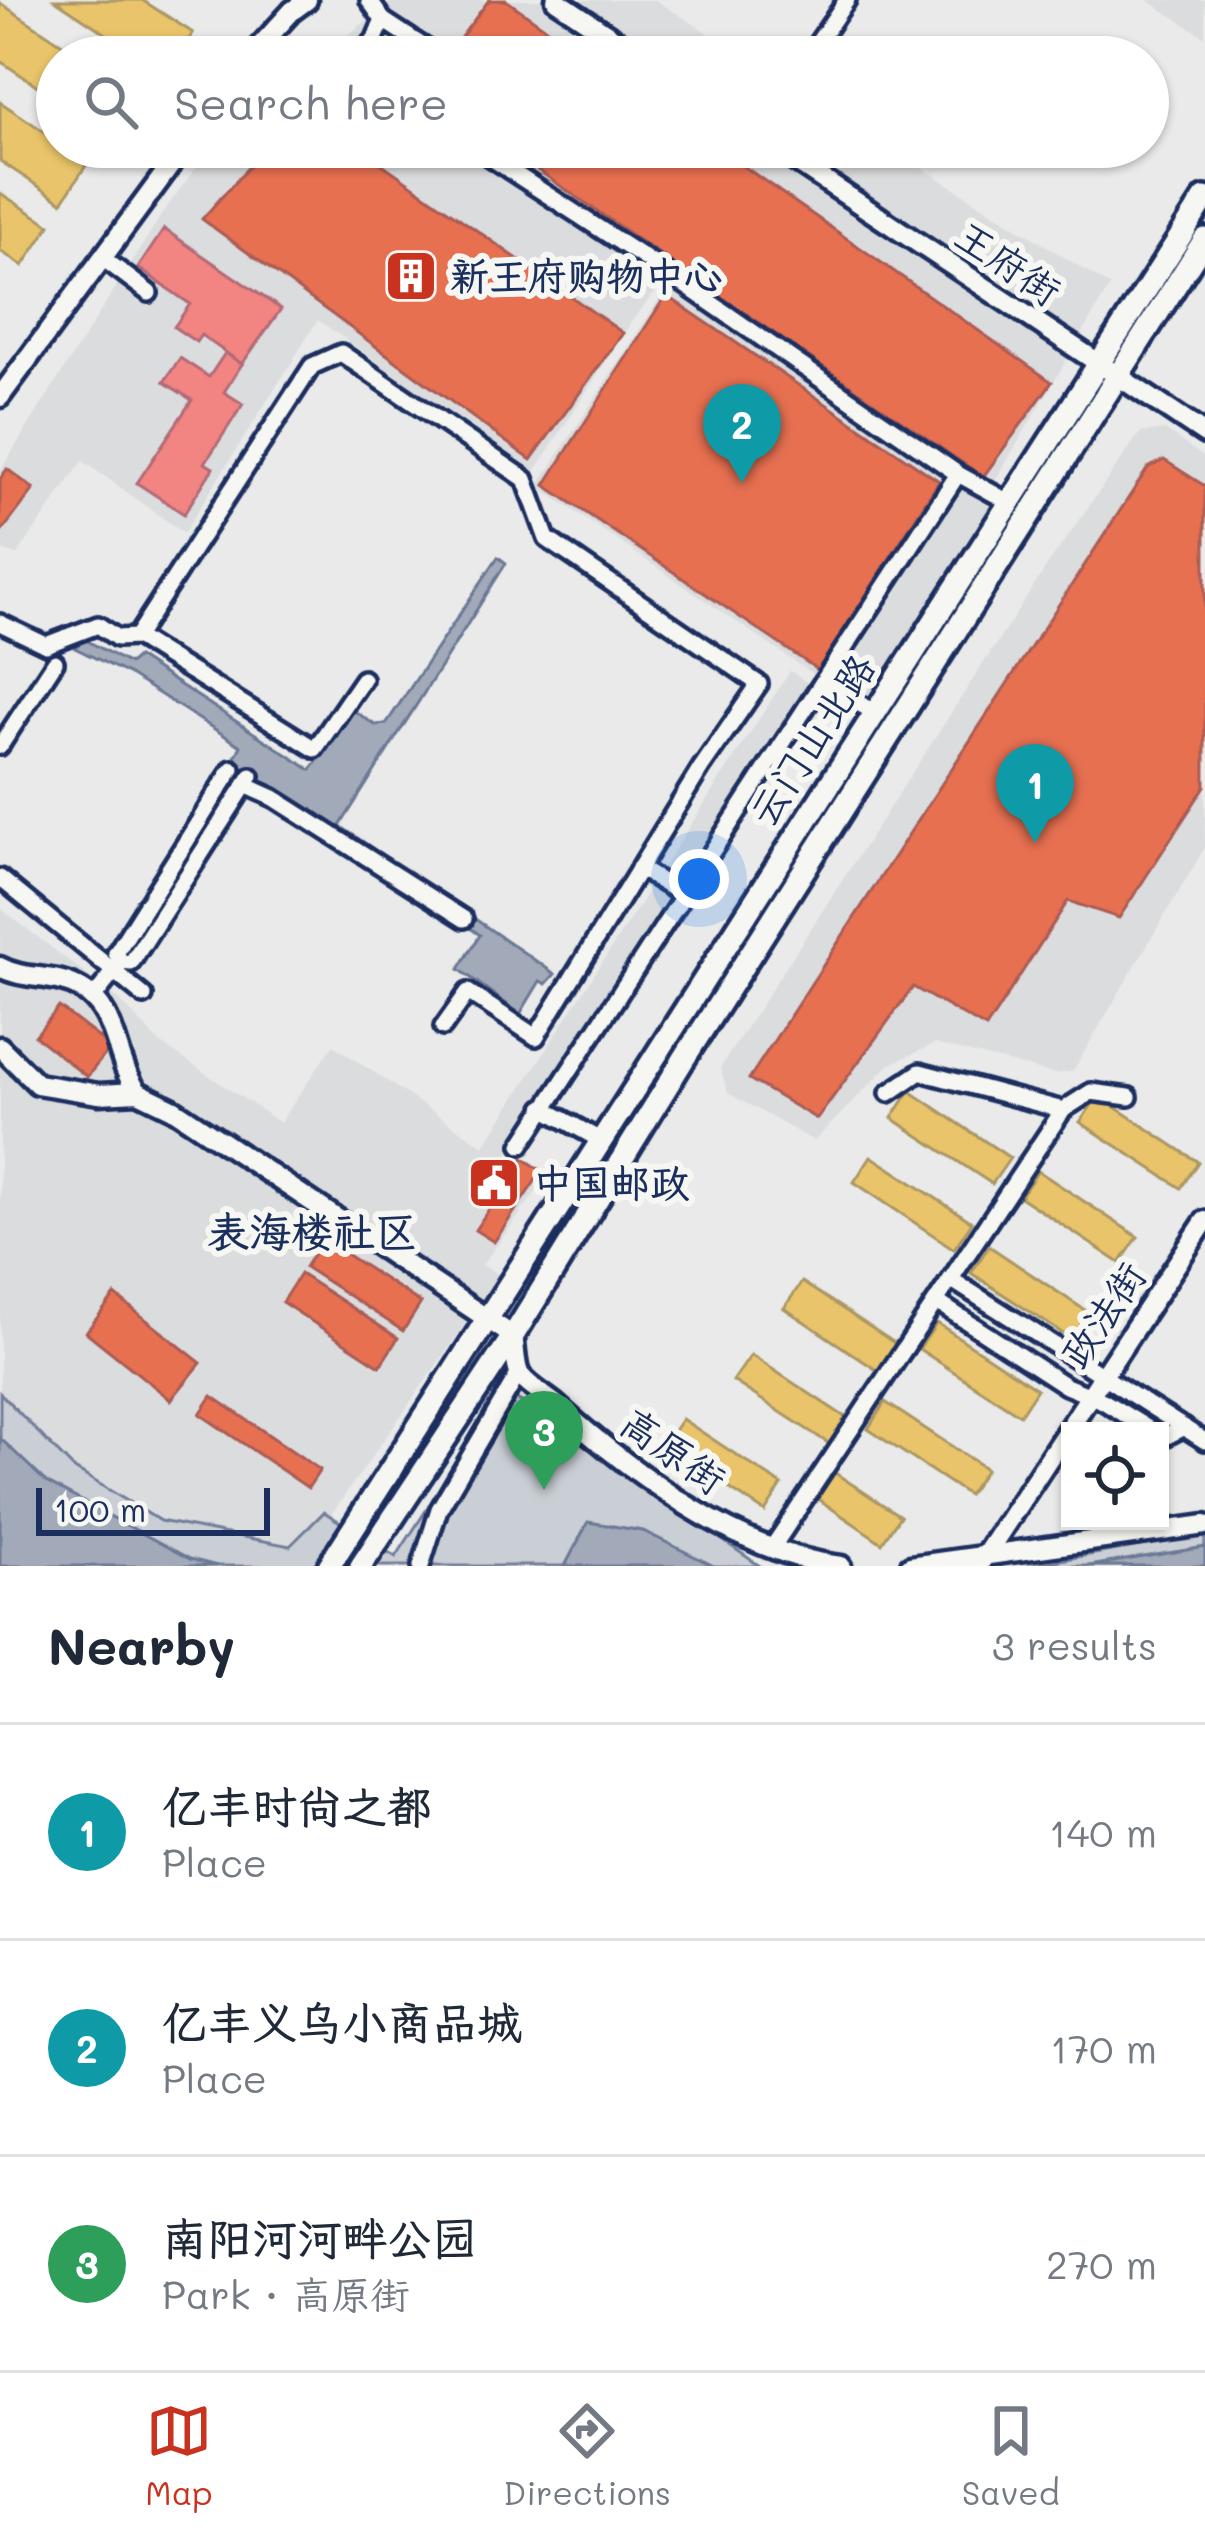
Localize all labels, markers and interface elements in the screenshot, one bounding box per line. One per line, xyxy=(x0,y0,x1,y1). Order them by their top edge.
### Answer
search box xyxy=(36,36,1169,168)
icon: search xyxy=(78,69,144,135)
text: Search here xyxy=(174,73,448,131)
street label: 王府街 xyxy=(946,208,1072,316)
building icon: 新王府购物中心 xyxy=(383,248,439,304)
place label: 新王府购物中心 xyxy=(450,249,723,300)
pin: 2 xyxy=(703,384,781,483)
street label: 云门山北路 xyxy=(736,644,885,835)
pin: 1 xyxy=(996,744,1074,843)
your location xyxy=(669,849,729,909)
public building icon: 中国邮政 xyxy=(466,1155,522,1211)
place label: 中国邮政 xyxy=(533,1156,690,1207)
district label: 表海楼社区 xyxy=(207,1203,417,1258)
street label: 政法街 xyxy=(1048,1251,1156,1377)
pin: 3 xyxy=(505,1391,583,1490)
street label: 高原街 xyxy=(611,1395,736,1504)
map controls xyxy=(1061,1422,1169,1530)
button: locate xyxy=(1061,1422,1169,1530)
scale bar xyxy=(36,1482,270,1535)
text: 100 m xyxy=(54,1487,146,1530)
text: Nearby xyxy=(48,1611,235,1678)
text: 3 results xyxy=(992,1619,1157,1670)
text: 亿丰时尚之都 xyxy=(162,1776,432,1834)
text: 1 xyxy=(78,1806,96,1857)
text: 140 m xyxy=(1049,1806,1157,1857)
text: Place xyxy=(162,1836,267,1887)
text: 亿丰义乌小商品城 xyxy=(162,1992,522,2050)
text: 2 xyxy=(76,2022,98,2073)
text: 170 m xyxy=(1050,2022,1157,2073)
text: Place xyxy=(162,2052,267,2103)
text: 南阳河河畔公园 xyxy=(162,2208,477,2266)
text: 3 xyxy=(75,2238,99,2289)
text: 270 m xyxy=(1046,2238,1157,2289)
text: Park · 高原街 xyxy=(162,2268,409,2319)
tab: Map xyxy=(145,2398,213,2513)
tab: Directions xyxy=(503,2398,671,2513)
tab: Saved xyxy=(962,2398,1060,2513)

